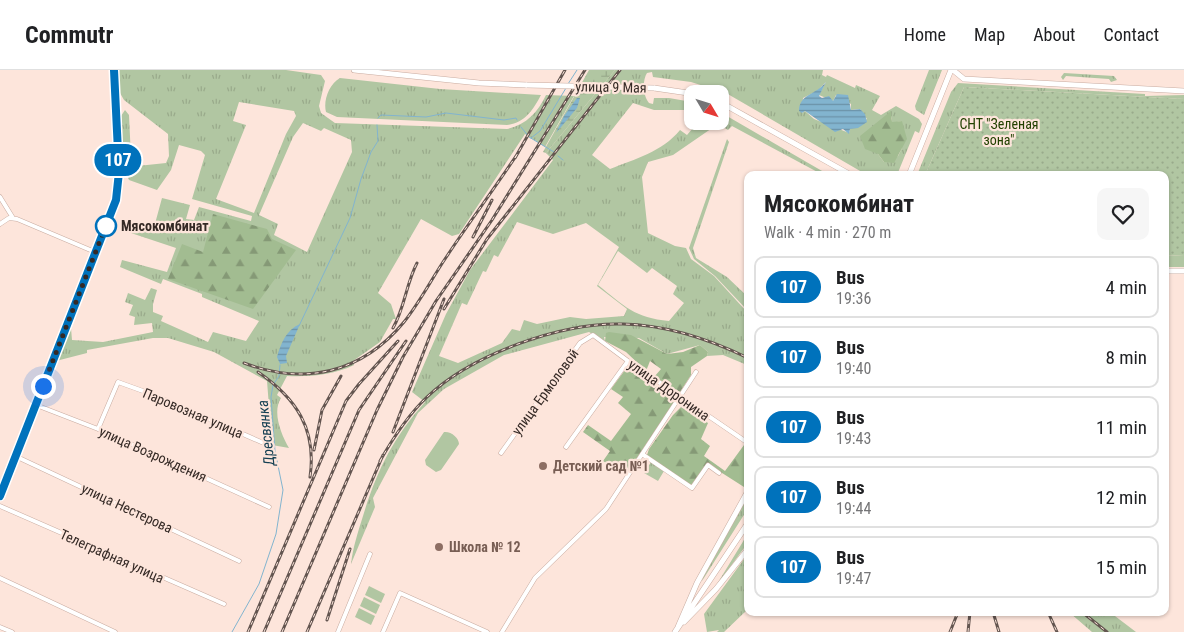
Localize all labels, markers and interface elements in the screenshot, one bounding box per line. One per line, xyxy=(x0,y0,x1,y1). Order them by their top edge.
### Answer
text: Commutr xyxy=(25,21,113,49)
text: Home xyxy=(904,24,946,45)
text: Map xyxy=(974,24,1005,45)
text: About xyxy=(1033,24,1075,45)
text: Contact xyxy=(1103,24,1159,45)
street label: улица 9 Мая xyxy=(575,78,647,96)
north arrow xyxy=(684,85,729,130)
map controls xyxy=(684,85,729,130)
park label: СНТ "Зеленая зона" xyxy=(959,116,1039,148)
line badge: 107 xyxy=(89,144,147,176)
text: 107 xyxy=(104,149,132,170)
button: heart xyxy=(1097,188,1149,240)
text: Мясокомбинат xyxy=(764,190,914,218)
marker: Мясокомбинат xyxy=(95,215,117,237)
place label: Мясокомбинат xyxy=(121,218,209,234)
text: Walk · 4 min · 270 m xyxy=(764,223,891,242)
text: Bus xyxy=(836,266,865,289)
text: 107 xyxy=(780,276,807,297)
text: 4 min xyxy=(1105,276,1147,299)
text: 19:36 xyxy=(836,289,871,308)
text: Bus xyxy=(836,336,865,359)
street label: улица Ермоловой xyxy=(508,346,582,438)
text: 107 xyxy=(780,346,807,367)
text: 8 min xyxy=(1105,346,1147,369)
street label: улица Доронина xyxy=(625,356,713,424)
text: 19:40 xyxy=(836,359,871,378)
your location xyxy=(31,374,56,399)
street label: Паровозная улица xyxy=(140,385,246,441)
water label: Дресвянка xyxy=(254,399,279,468)
text: Bus xyxy=(836,406,865,429)
text: 107 xyxy=(780,416,807,437)
text: 11 min xyxy=(1096,416,1147,439)
street label: улица Возрождения xyxy=(97,423,209,485)
text: 19:43 xyxy=(836,429,871,448)
place label: Детский сад №1 xyxy=(553,458,649,474)
marker: Детский сад №1 xyxy=(537,460,549,472)
text: Bus xyxy=(836,476,865,499)
street label: улица Нестерова xyxy=(79,480,175,536)
text: 107 xyxy=(780,486,807,507)
text: 12 min xyxy=(1096,486,1147,509)
text: 19:44 xyxy=(836,499,871,518)
street label: Телеграфная улица xyxy=(58,526,166,586)
place label: Школа № 12 xyxy=(449,539,521,555)
marker: Школа № 12 xyxy=(433,541,445,553)
text: Bus xyxy=(836,546,865,569)
text: 107 xyxy=(780,556,807,577)
text: 15 min xyxy=(1096,556,1147,579)
text: 19:47 xyxy=(836,569,871,588)

